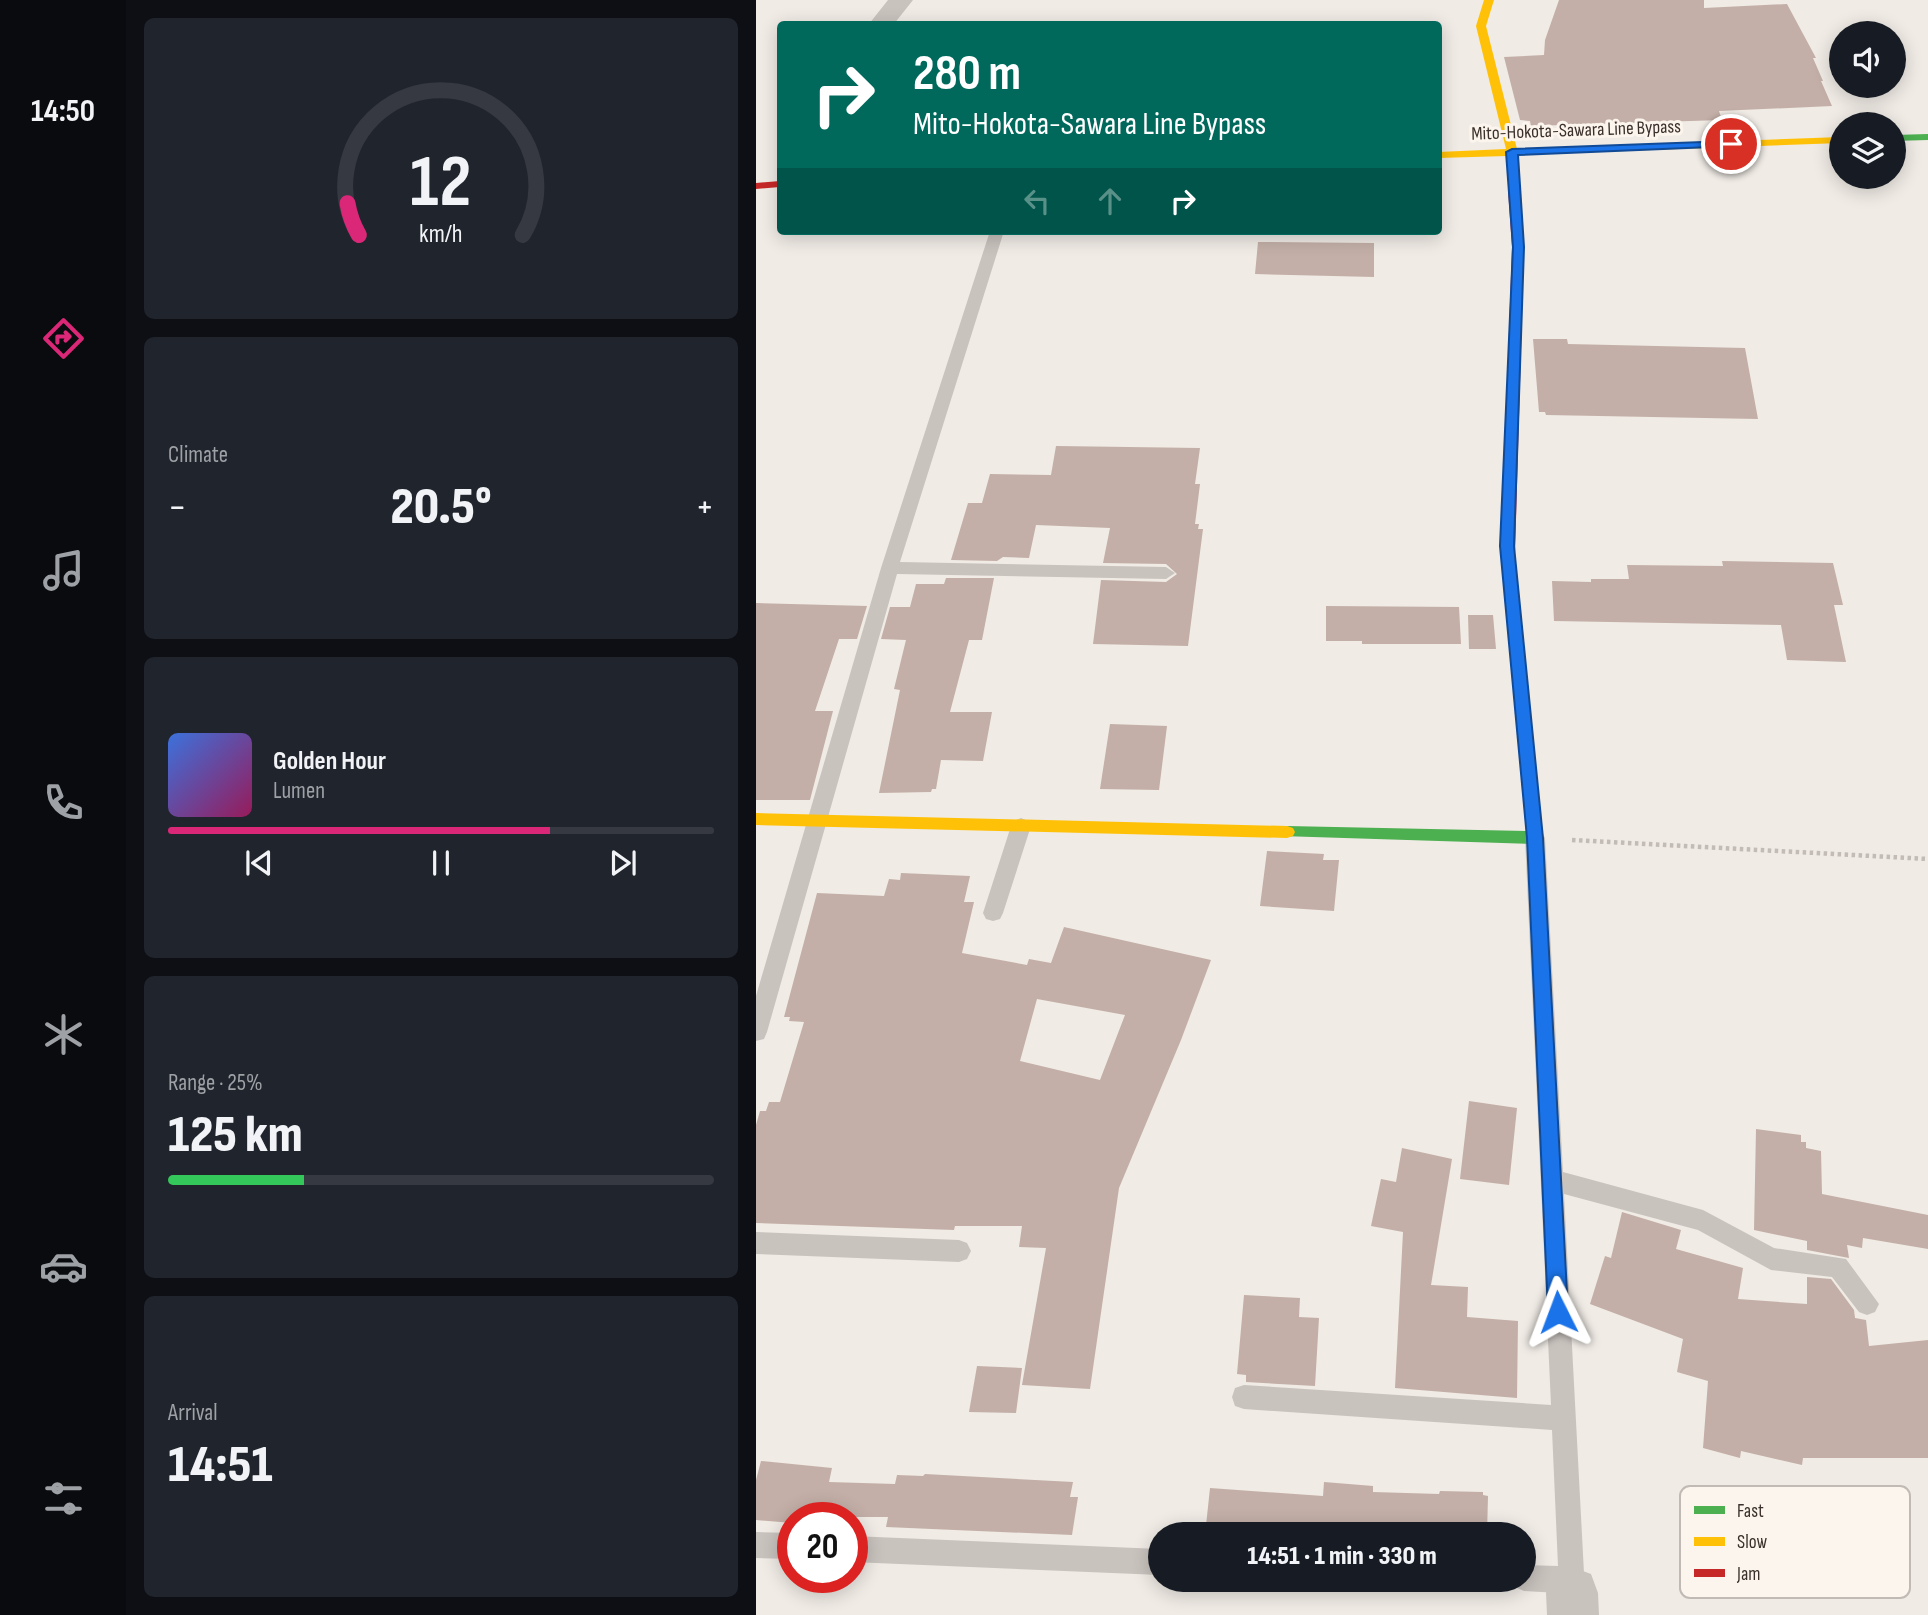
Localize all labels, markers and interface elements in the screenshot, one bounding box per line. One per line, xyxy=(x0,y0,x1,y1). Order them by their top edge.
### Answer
map controls xyxy=(1829,21,1906,189)
button: sound xyxy=(1829,21,1906,98)
text: 280 m xyxy=(913,45,1021,104)
icon: right xyxy=(798,49,889,140)
text: 14:50 xyxy=(31,92,95,131)
text: Mito-Hokota-Sawara Line Bypass xyxy=(913,105,1266,144)
button: layers xyxy=(1829,112,1906,189)
pin xyxy=(1701,114,1761,174)
street label: Mito-Hokota-Sawara Line Bypass xyxy=(1471,115,1681,146)
icon: arrive xyxy=(1712,125,1750,163)
text: 12 xyxy=(410,139,472,227)
icon: left xyxy=(1018,182,1056,220)
icon: ahead xyxy=(1091,182,1129,220)
icon: right xyxy=(1164,182,1202,220)
text: km/h xyxy=(419,219,463,250)
icon: directions xyxy=(39,314,88,363)
text: Climate xyxy=(168,441,228,469)
text: 20.5° xyxy=(390,476,492,539)
text: − xyxy=(168,485,187,530)
text: + xyxy=(695,485,714,530)
icon: music xyxy=(39,546,88,595)
text: Golden Hour xyxy=(273,746,386,777)
text: Lumen xyxy=(273,777,325,805)
icon: phone xyxy=(39,778,88,827)
icon: previous xyxy=(240,844,278,882)
icon: pause xyxy=(422,844,460,882)
icon: next xyxy=(604,844,642,882)
icon: climate xyxy=(39,1010,88,1059)
text: Range · 25% xyxy=(168,1069,263,1097)
text: 125 km xyxy=(168,1104,303,1167)
icon: car xyxy=(39,1242,88,1291)
position arrow xyxy=(1521,1275,1595,1349)
text: Arrival xyxy=(168,1399,217,1427)
text: 14:51 xyxy=(168,1434,273,1497)
icon: filters xyxy=(39,1474,88,1523)
legend xyxy=(1680,1486,1910,1598)
text: Fast xyxy=(1737,1500,1764,1523)
speed limit sign: 20 xyxy=(777,1502,868,1593)
text: Slow xyxy=(1737,1531,1767,1554)
text: 14:51 · 1 min · 330 m xyxy=(1247,1541,1437,1572)
text: Jam xyxy=(1736,1563,1760,1586)

